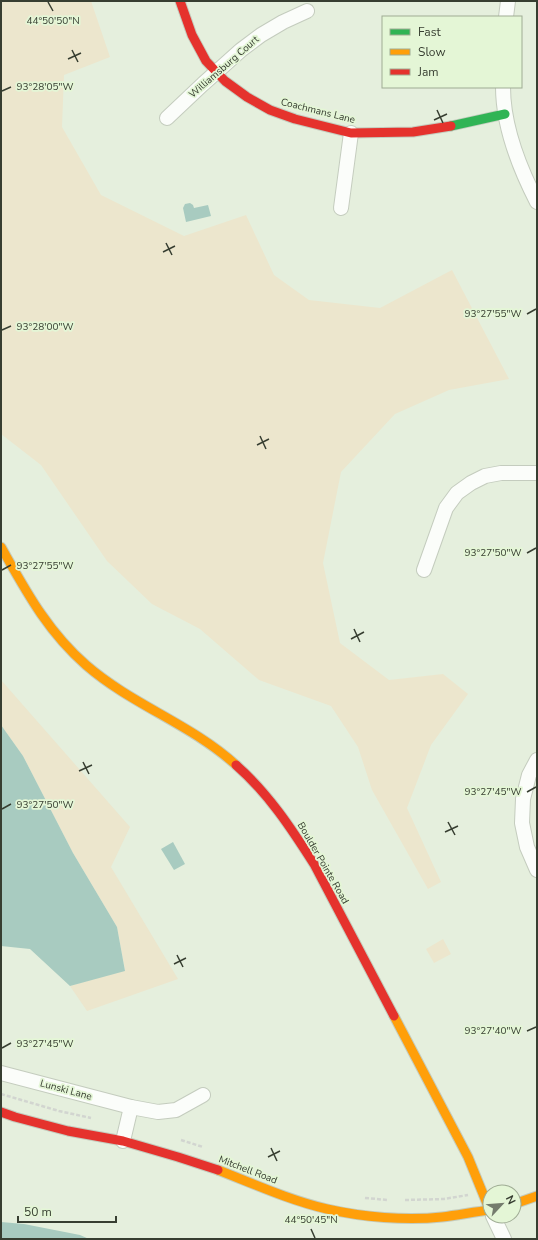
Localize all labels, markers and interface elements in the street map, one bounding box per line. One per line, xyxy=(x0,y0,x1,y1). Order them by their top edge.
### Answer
text: 44°50'50"N xyxy=(26,14,80,28)
legend xyxy=(382,16,522,88)
text: Fast xyxy=(418,24,441,40)
street label: Williamsburg Court xyxy=(186,32,262,101)
text: Slow xyxy=(418,44,446,60)
text: Jam xyxy=(417,64,439,80)
text: 93°28'05"W xyxy=(17,80,73,94)
street label: Coachmans Lane xyxy=(279,95,357,127)
text: 93°27'55"W xyxy=(465,307,521,321)
text: 93°28'00"W xyxy=(17,320,73,334)
text: 93°27'50"W xyxy=(465,546,521,560)
text: 93°27'55"W xyxy=(17,559,73,573)
text: 93°27'45"W xyxy=(465,785,521,799)
text: 93°27'50"W xyxy=(17,798,73,812)
street label: Boulder Pointe Road xyxy=(294,819,352,907)
text: 93°27'40"W xyxy=(465,1024,521,1038)
text: 93°27'45"W xyxy=(17,1037,73,1051)
street label: Lunski Lane xyxy=(39,1076,93,1104)
street label: Mitchell Road xyxy=(217,1152,279,1188)
north arrow xyxy=(482,1184,522,1224)
text: N xyxy=(502,1193,519,1207)
scale bar xyxy=(18,1198,116,1224)
text: 50 m xyxy=(24,1204,52,1220)
text: 44°50'45"N xyxy=(284,1213,338,1227)

